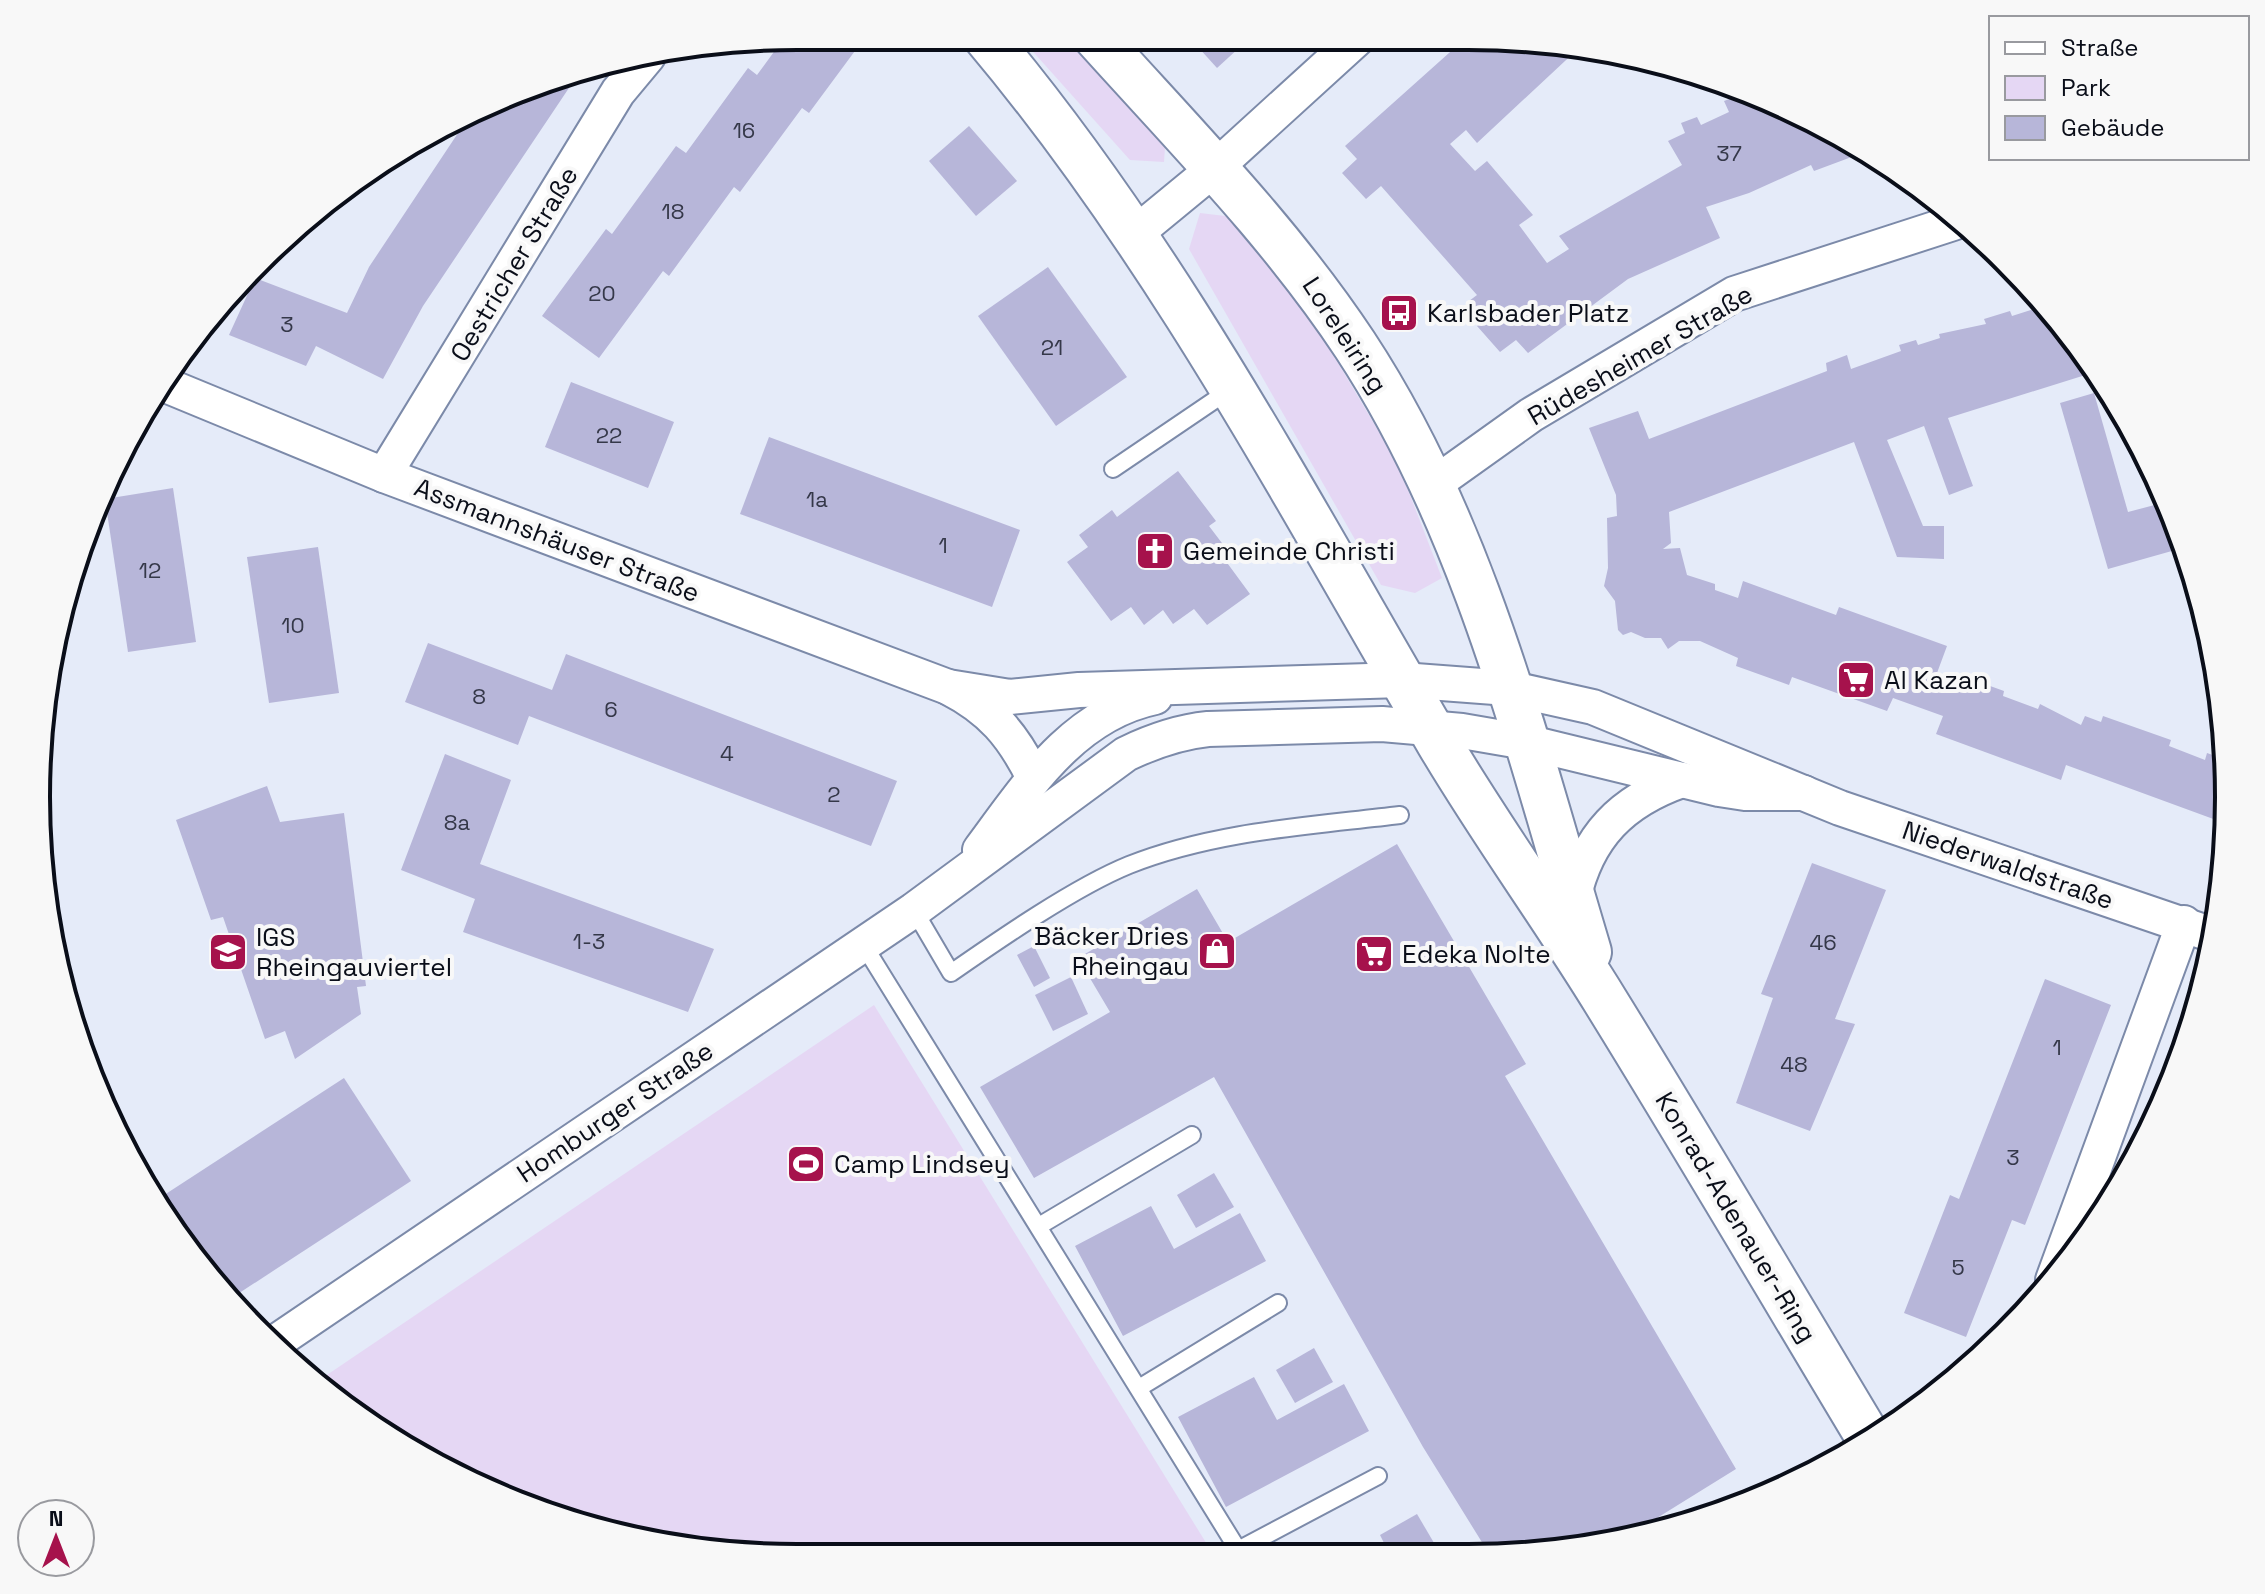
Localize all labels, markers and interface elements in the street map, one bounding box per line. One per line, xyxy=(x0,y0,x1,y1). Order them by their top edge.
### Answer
legend xyxy=(1989,16,2249,160)
text: Straße xyxy=(2061,32,2138,63)
text: Park xyxy=(2061,72,2111,103)
text: Gebäude xyxy=(2061,112,2164,143)
house number: 16 xyxy=(733,116,755,144)
house number: 37 xyxy=(1716,139,1742,167)
street label: Oestricher Straße xyxy=(442,160,586,368)
house number: 18 xyxy=(662,197,684,225)
street label: Loreleiring xyxy=(1295,270,1395,400)
street label: Rüdesheimer Straße xyxy=(1522,277,1758,433)
house number: 20 xyxy=(588,279,616,307)
bus stop icon: Karlsbader Platz xyxy=(1378,292,1420,334)
place label: Karlsbader Platz xyxy=(1427,296,1629,330)
house number: 3 xyxy=(280,310,294,338)
house number: 21 xyxy=(1041,333,1063,361)
house number: 22 xyxy=(596,421,622,449)
street label: Assmannshäuser Straße xyxy=(410,470,704,610)
house number: 1a xyxy=(806,485,828,513)
church icon: Gemeinde Christi xyxy=(1134,530,1176,572)
house number: 1 xyxy=(938,531,948,559)
place label: Gemeinde Christi xyxy=(1183,534,1395,568)
house number: 12 xyxy=(139,556,161,584)
house number: 10 xyxy=(281,611,305,639)
supermarket icon: Al Kazan xyxy=(1835,659,1877,701)
place label: Al Kazan xyxy=(1884,663,1989,697)
house number: 8 xyxy=(472,682,486,710)
house number: 6 xyxy=(604,695,618,723)
house number: 4 xyxy=(720,739,734,767)
house number: 2 xyxy=(827,780,841,808)
house number: 8a xyxy=(444,808,471,836)
street label: Niederwaldstraße xyxy=(1898,813,2118,917)
place label: Bäcker Dries Rheingau xyxy=(1034,919,1189,983)
place label: IGS Rheingauviertel xyxy=(256,920,452,984)
house number: 1-3 xyxy=(573,927,605,955)
house number: 46 xyxy=(1809,928,1837,956)
shop icon: Bäcker Dries Rheingau xyxy=(1196,930,1238,972)
school or university icon: IGS Rheingauviertel xyxy=(207,931,249,973)
supermarket icon: Edeka Nolte xyxy=(1353,933,1395,975)
place label: Edeka Nolte xyxy=(1402,937,1551,971)
house number: 1 xyxy=(2052,1033,2062,1061)
street label: Homburger Straße xyxy=(510,1034,720,1190)
house number: 48 xyxy=(1780,1050,1808,1078)
street label: Konrad-Adenauer-Ring xyxy=(1648,1085,1824,1349)
sports icon: Camp Lindsey xyxy=(785,1143,827,1185)
house number: 3 xyxy=(2006,1143,2020,1171)
place label: Camp Lindsey xyxy=(834,1147,1010,1181)
house number: 5 xyxy=(1951,1253,1965,1281)
north arrow xyxy=(16,1498,96,1578)
text: N xyxy=(49,1504,63,1532)

